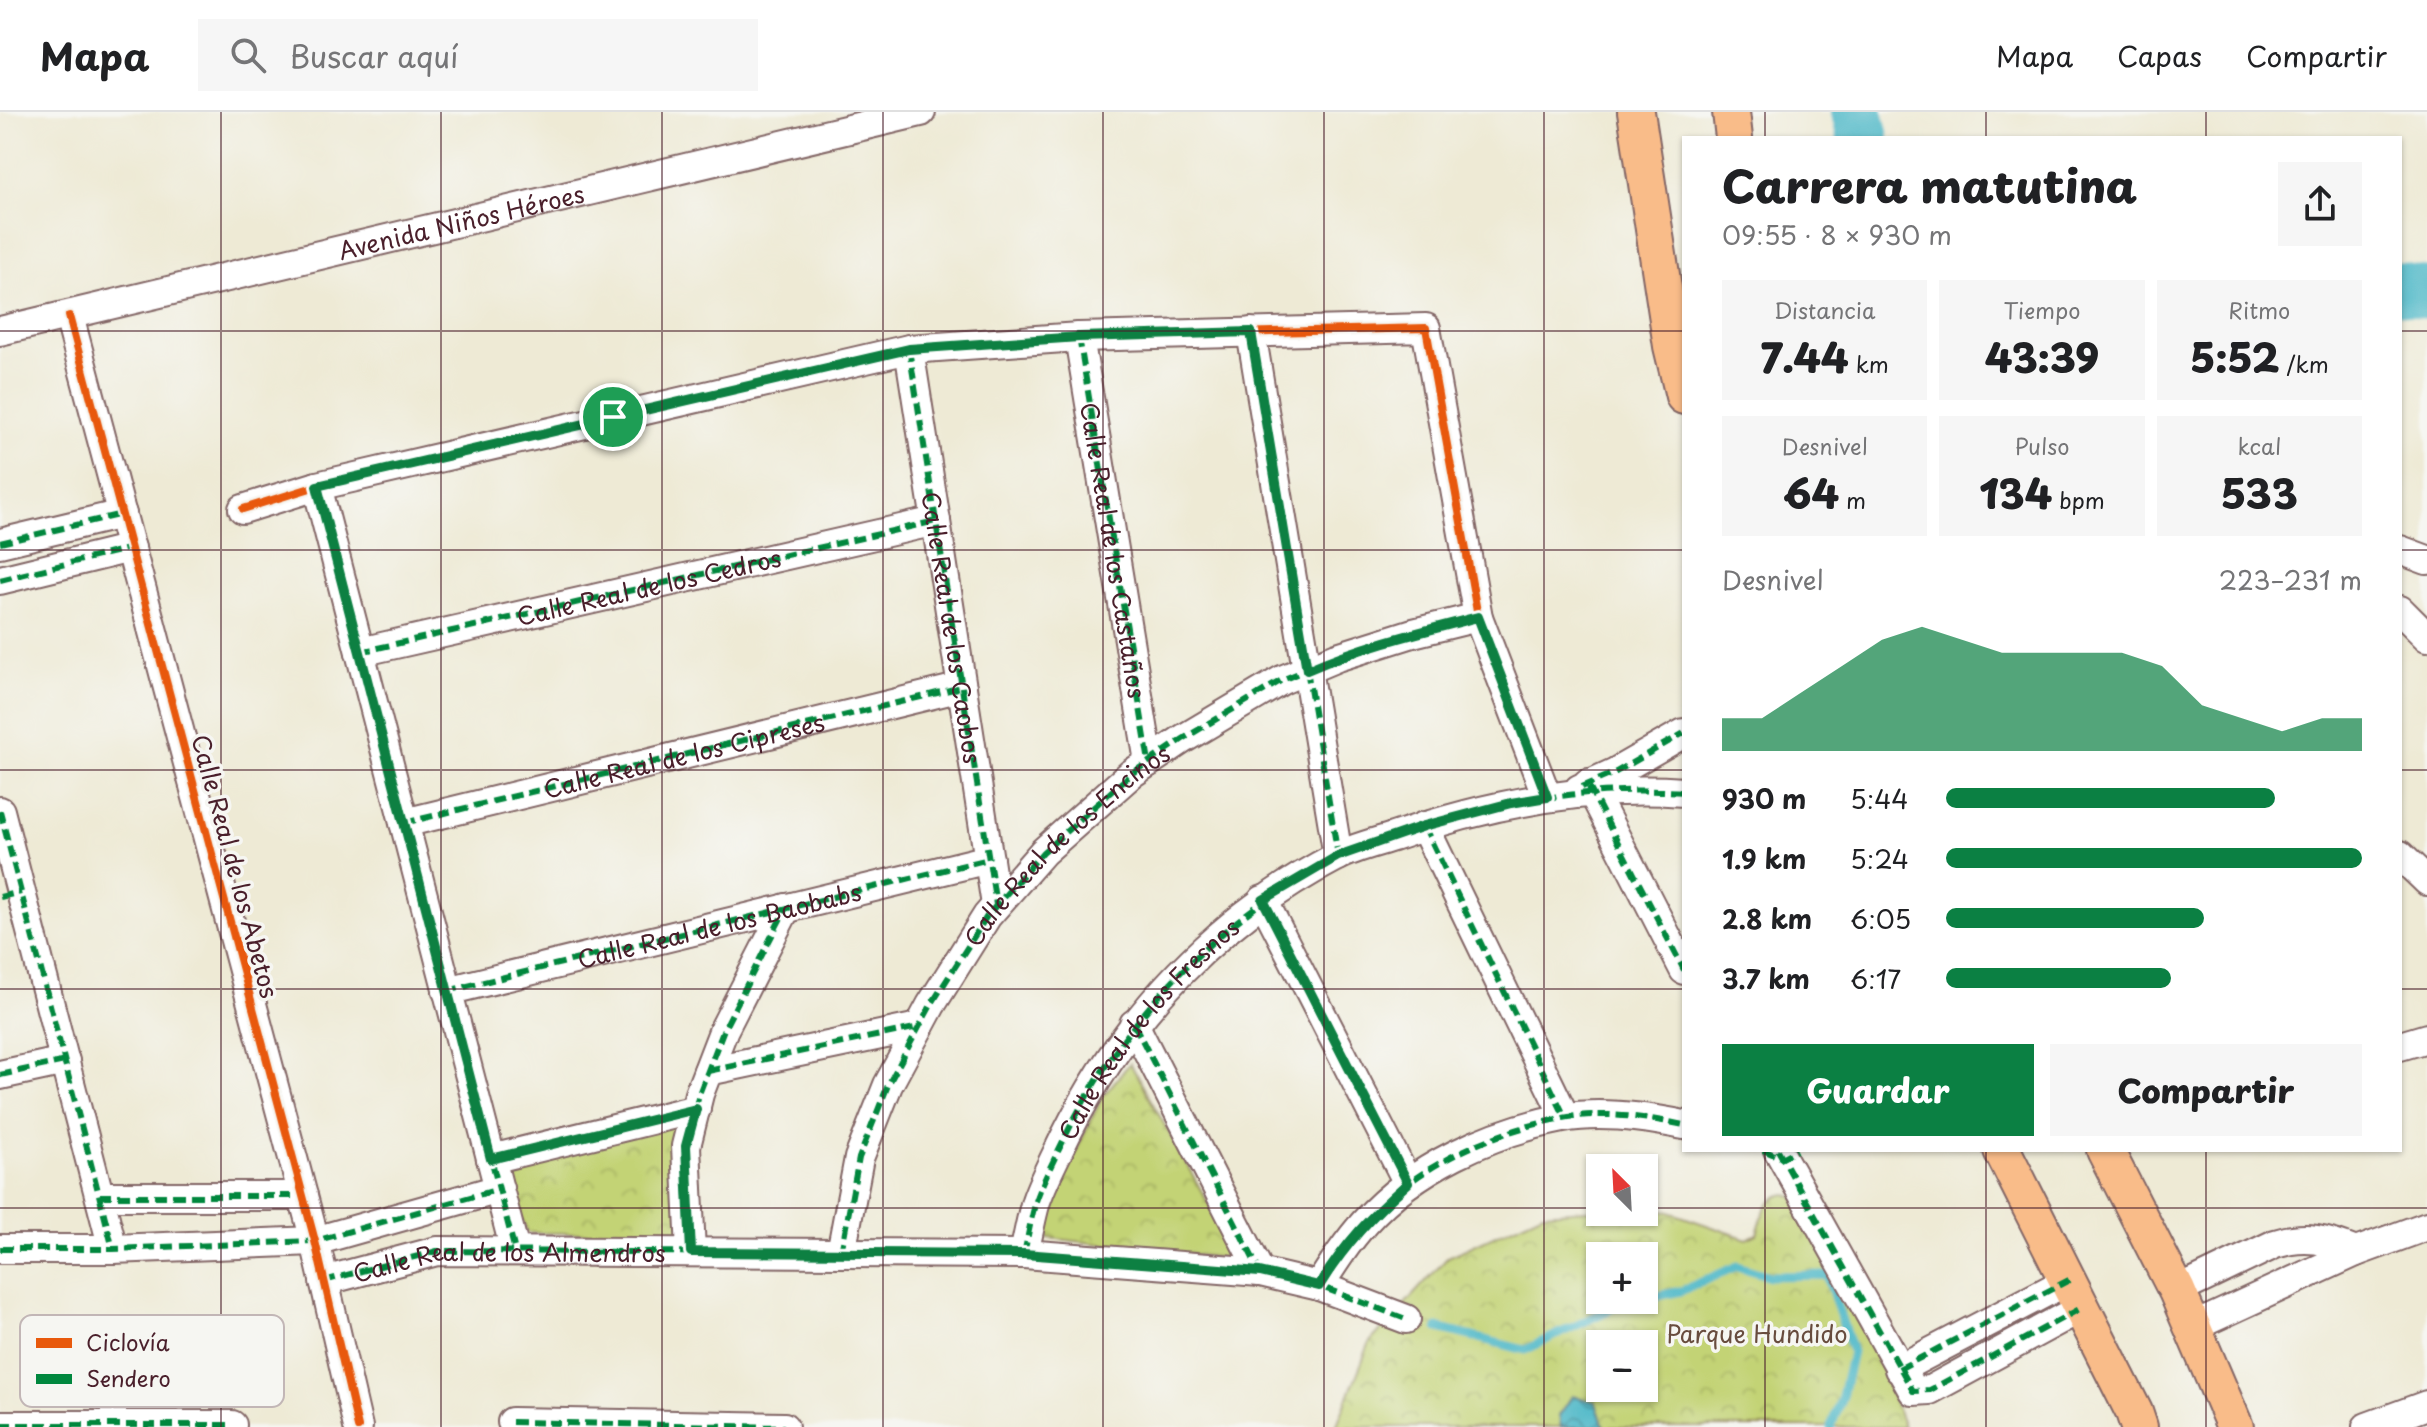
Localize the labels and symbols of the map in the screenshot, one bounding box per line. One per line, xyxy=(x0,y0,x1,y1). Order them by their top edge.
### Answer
street label: Avenida Niños Héroes xyxy=(335,175,588,268)
pin xyxy=(579,383,647,451)
street label: Calle Real de los Castaños xyxy=(1072,400,1156,701)
street label: Calle Real de los Caobos xyxy=(914,489,992,766)
street label: Calle Real de los Cedros xyxy=(513,539,784,634)
street label: Calle Real de los Cipreses xyxy=(540,703,828,806)
street label: Calle Real de los Abetos xyxy=(183,730,289,1002)
street label: Calle Real de los Encinos xyxy=(955,735,1177,953)
street label: Calle Real de los Baobabs xyxy=(573,873,865,977)
street label: Calle Real de los Fresnos xyxy=(1048,909,1247,1146)
north arrow xyxy=(1586,1154,1658,1226)
street label: Calle Real de los Almendros xyxy=(349,1232,666,1291)
legend xyxy=(20,1315,284,1407)
park label: Parque Hundido xyxy=(1666,1315,1848,1351)
text: Ciclovía xyxy=(86,1325,170,1358)
text: Sendero xyxy=(86,1361,171,1394)

